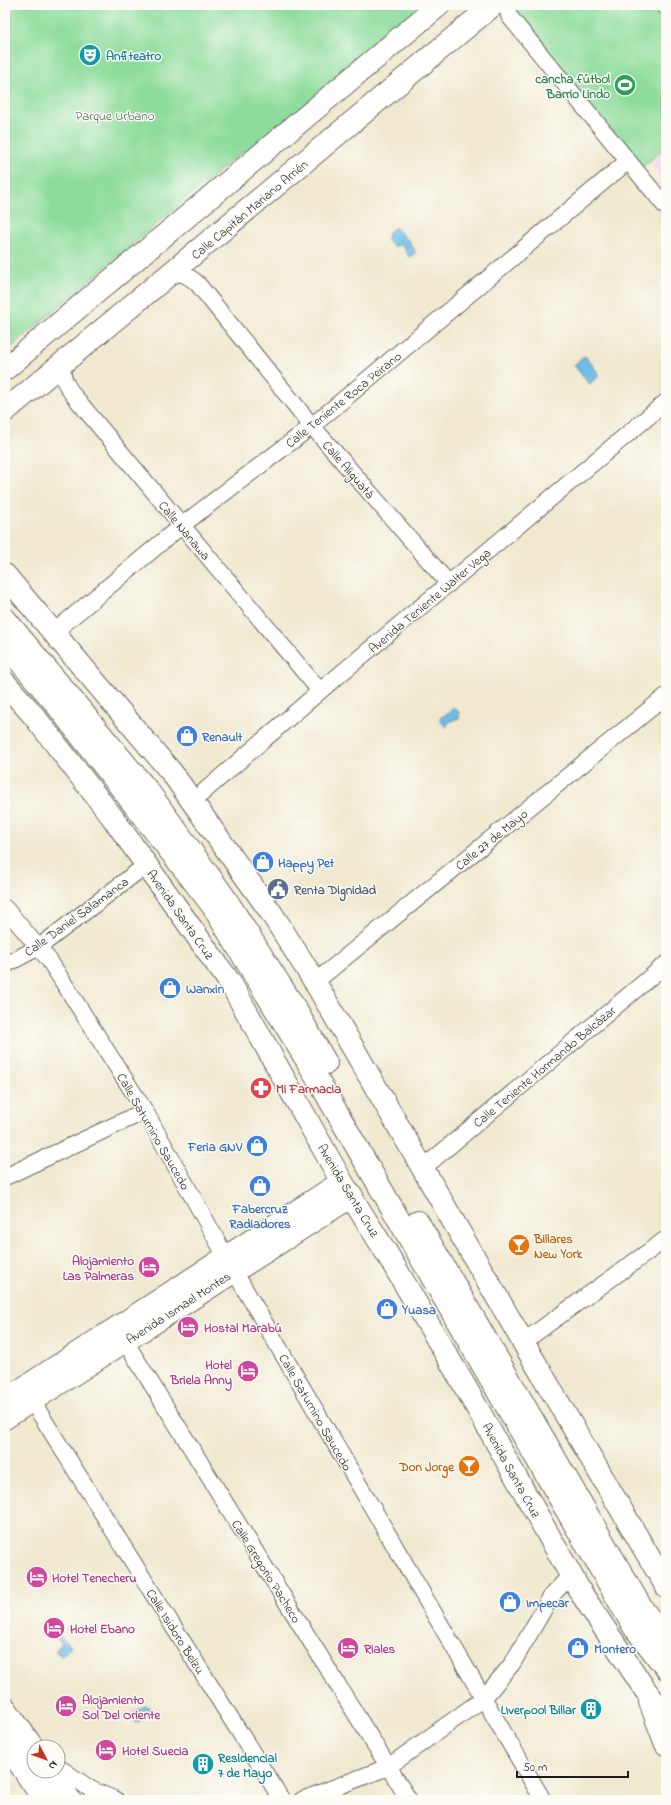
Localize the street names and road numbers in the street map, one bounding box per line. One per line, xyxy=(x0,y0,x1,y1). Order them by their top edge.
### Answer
street label: Calle Capitán Mariano Arrién xyxy=(187,156,312,265)
street label: Calle Teniente Roca Peirano xyxy=(282,347,406,453)
street label: Calle Aliguatá xyxy=(317,437,379,504)
street label: Calle Nanawa xyxy=(153,497,214,565)
street label: Avenida Teniente Walter Vega xyxy=(365,544,496,659)
street label: Calle 27 de Mayo xyxy=(452,805,533,876)
street label: Avenida Santa Cruz xyxy=(142,866,218,964)
street label: Calle Daniel Salamanca xyxy=(21,873,133,962)
street label: Calle Teniente Hormando Balcázar xyxy=(469,1001,621,1133)
street label: Calle Saturnino Saucedo xyxy=(111,1070,194,1194)
street label: Avenida Santa Cruz xyxy=(312,1140,383,1242)
street label: Avenida Ismael Montes xyxy=(123,1267,235,1349)
street label: Calle Saturnino Saucedo xyxy=(273,1351,356,1475)
street label: Avenida Santa Cruz xyxy=(477,1420,545,1522)
street label: Calle Gregorio Pacheco xyxy=(225,1516,305,1628)
street label: Calle Isidoro Belzu xyxy=(141,1585,209,1678)

